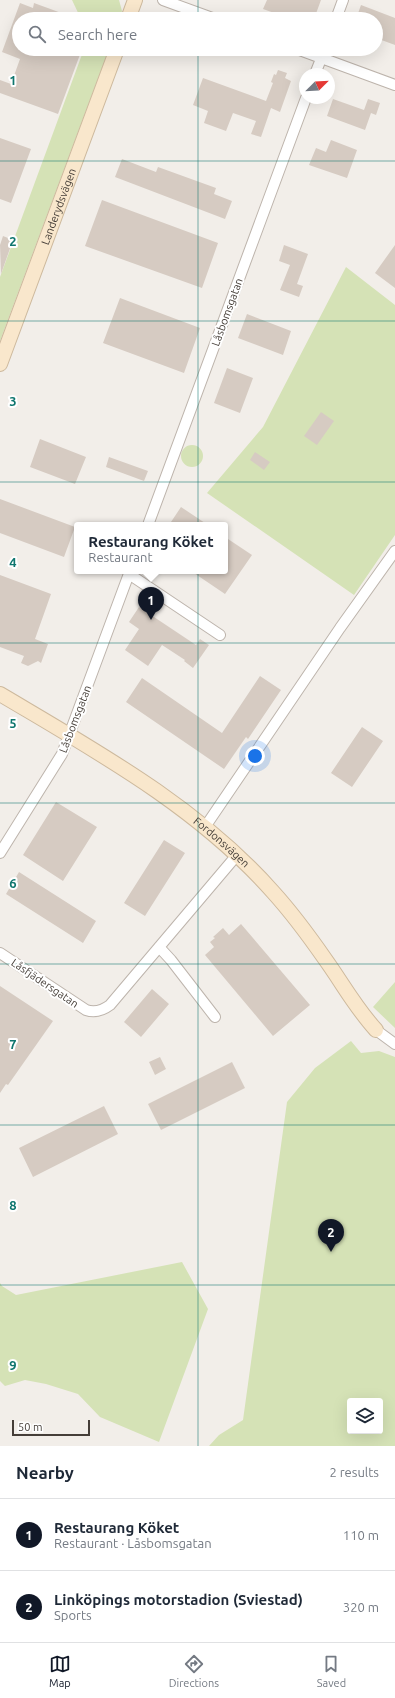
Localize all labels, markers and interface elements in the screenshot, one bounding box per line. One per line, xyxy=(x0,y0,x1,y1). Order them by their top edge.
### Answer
search box xyxy=(12,12,383,56)
icon: search xyxy=(26,23,48,45)
text: Search here xyxy=(58,26,137,43)
north arrow xyxy=(299,68,335,104)
text: 1 xyxy=(9,73,17,87)
street label: Landerydsvägen xyxy=(39,167,78,246)
text: 2 xyxy=(9,234,17,248)
street label: Låsbomsgatan xyxy=(209,276,245,348)
text: 3 xyxy=(9,394,17,408)
popup xyxy=(74,522,228,574)
text: Restaurang Köket xyxy=(88,533,214,550)
text: Restaurant xyxy=(88,550,153,564)
text: 4 xyxy=(9,555,17,569)
pin: 1 xyxy=(138,587,164,620)
street label: Låsbomsgatan xyxy=(57,684,93,754)
text: 5 xyxy=(9,716,17,730)
your location xyxy=(245,746,265,766)
street label: Fordonsvägen xyxy=(191,815,252,870)
text: 6 xyxy=(9,876,17,890)
street label: Låsfjädersgatan xyxy=(9,956,81,1010)
text: 7 xyxy=(9,1037,17,1051)
text: 8 xyxy=(9,1198,17,1212)
pin: 2 xyxy=(318,1219,344,1252)
text: 9 xyxy=(9,1358,17,1372)
map controls xyxy=(347,1398,383,1434)
button: layers xyxy=(347,1398,383,1434)
scale bar xyxy=(12,1418,90,1437)
text: 50 m xyxy=(18,1421,42,1433)
text: Nearby xyxy=(16,1463,74,1482)
text: 2 results xyxy=(329,1465,379,1479)
text: Restaurang Köket xyxy=(54,1519,179,1536)
text: 1 xyxy=(25,1528,33,1542)
text: 110 m xyxy=(343,1528,379,1542)
text: Restaurant · Låsbomsgatan xyxy=(54,1536,212,1550)
text: Linköpings motorstadion (Sviestad) xyxy=(54,1591,303,1608)
text: 2 xyxy=(25,1600,33,1614)
text: 320 m xyxy=(343,1600,379,1614)
text: Sports xyxy=(54,1608,92,1622)
tab: Map xyxy=(49,1653,71,1689)
tab: Directions xyxy=(169,1653,219,1689)
tab: Saved xyxy=(317,1653,346,1689)

